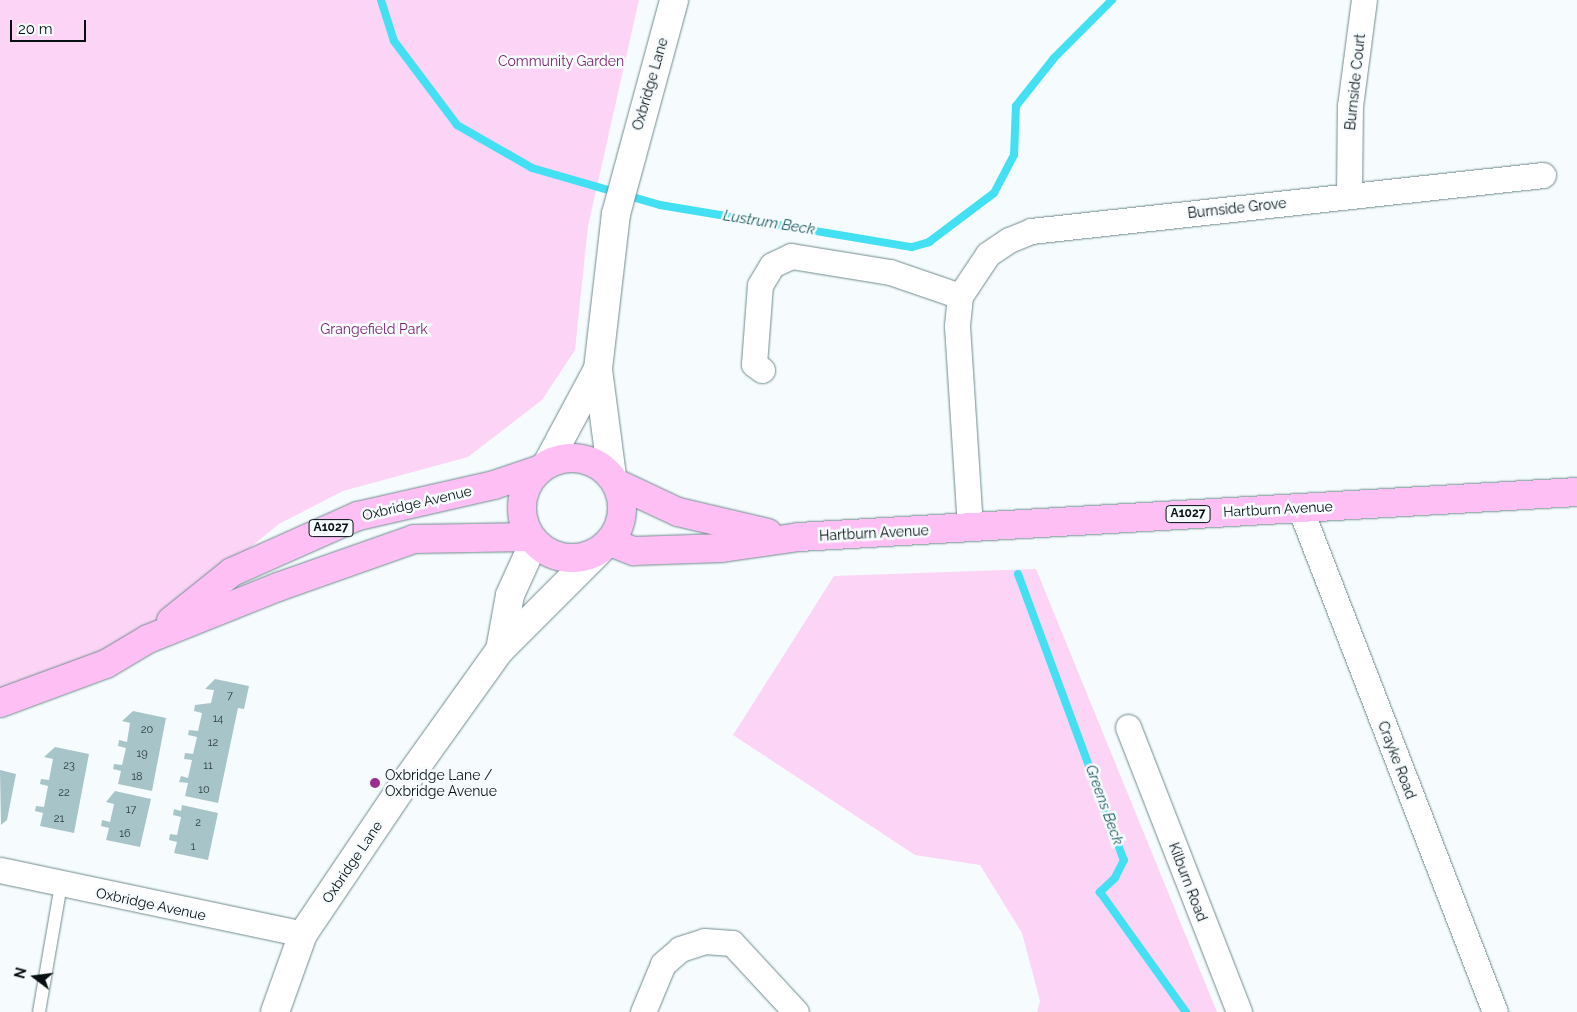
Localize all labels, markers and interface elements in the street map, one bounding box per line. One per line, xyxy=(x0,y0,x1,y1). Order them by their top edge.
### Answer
scale bar xyxy=(12,10,89,42)
text: 20 m xyxy=(18,20,53,38)
street label: Burnside Court xyxy=(1342,33,1368,131)
street label: Oxbridge Lane xyxy=(629,36,671,132)
park label: Community Garden xyxy=(498,53,624,69)
street label: Burnside Grove xyxy=(1187,194,1287,222)
water label: Lustrum Beck xyxy=(722,207,816,239)
park label: Grangefield Park xyxy=(320,321,428,337)
street label: Oxbridge Avenue xyxy=(360,482,474,524)
street label: Hartburn Avenue xyxy=(1223,498,1333,520)
road number: A1027 xyxy=(1166,504,1210,524)
road number: A1027 xyxy=(308,518,354,538)
street label: Hartburn Avenue xyxy=(819,522,929,544)
house number: 7 xyxy=(227,689,233,703)
house number: 14 xyxy=(213,712,223,726)
street label: Crayke Road xyxy=(1374,719,1420,801)
house number: 20 xyxy=(141,723,153,737)
house number: 12 xyxy=(208,736,218,750)
house number: 19 xyxy=(136,747,148,761)
house number: 23 xyxy=(63,759,75,773)
house number: 11 xyxy=(203,759,213,773)
water label: Greens Beck xyxy=(1081,762,1127,848)
place label: Oxbridge Lane / Oxbridge Avenue xyxy=(385,767,497,800)
house number: 18 xyxy=(131,770,143,784)
marker: Oxbridge Lane / Oxbridge Avenue xyxy=(369,777,381,789)
house number: 10 xyxy=(198,783,210,797)
house number: 22 xyxy=(58,786,70,800)
house number: 17 xyxy=(126,803,136,817)
house number: 21 xyxy=(54,812,64,826)
house number: 2 xyxy=(195,816,201,830)
street label: Oxbridge Lane xyxy=(318,818,386,906)
house number: 16 xyxy=(119,827,131,841)
house number: 1 xyxy=(191,840,195,854)
street label: Kilburn Road xyxy=(1165,840,1211,924)
street label: Oxbridge Avenue xyxy=(94,884,208,924)
north arrow xyxy=(10,952,60,1002)
text: N xyxy=(11,966,30,980)

